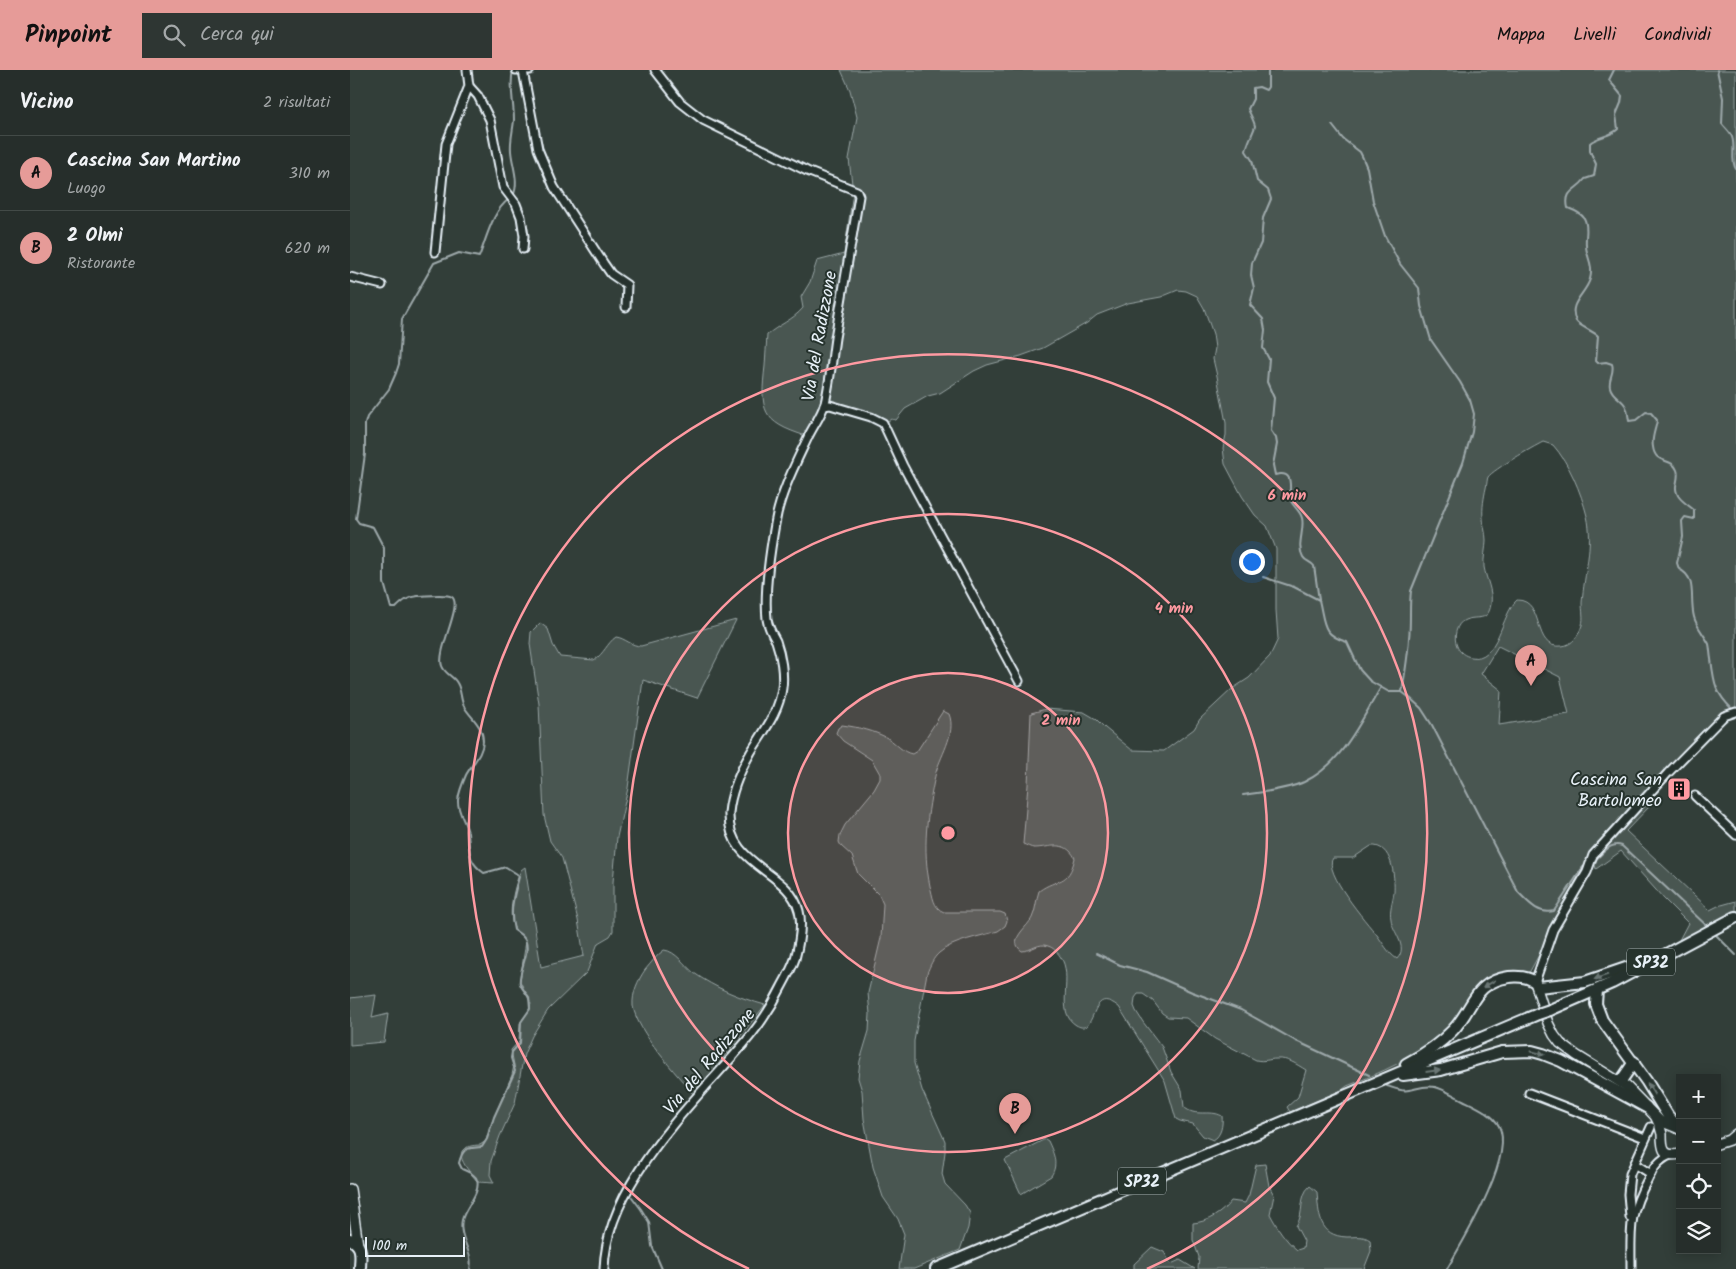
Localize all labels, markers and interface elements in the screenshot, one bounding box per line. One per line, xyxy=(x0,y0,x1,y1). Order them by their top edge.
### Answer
search box xyxy=(142,13,492,58)
text: Pinpoint xyxy=(25,16,112,55)
text: Cerca qui xyxy=(200,20,274,50)
icon: search xyxy=(160,21,188,49)
text: Mappa xyxy=(1497,21,1545,50)
text: Livelli xyxy=(1573,21,1616,50)
text: Condividi xyxy=(1644,21,1711,50)
text: Vicino xyxy=(20,86,74,119)
text: 2 risultati xyxy=(263,90,330,115)
text: Cascina San Martino xyxy=(67,146,241,176)
text: A xyxy=(31,161,41,186)
text: 310 m xyxy=(289,161,330,186)
text: Luogo xyxy=(67,176,106,201)
text: 2 Olmi xyxy=(67,221,123,251)
text: B xyxy=(31,236,41,261)
text: 620 m xyxy=(285,236,330,261)
text: Ristorante xyxy=(67,251,135,276)
street label: Via del Radizzone xyxy=(795,269,846,404)
text: 6 min xyxy=(1268,484,1306,508)
your location xyxy=(1239,549,1265,575)
text: 4 min xyxy=(1155,597,1193,621)
pin: A xyxy=(1515,645,1547,686)
text: 2 min xyxy=(1041,709,1081,733)
place label: Cascina San Bartolomeo xyxy=(1570,766,1662,816)
building icon: Cascina San Bartolomeo xyxy=(1666,776,1692,802)
centre of rings xyxy=(939,824,957,842)
road number: SP32 xyxy=(1627,949,1675,976)
one-way arrow xyxy=(1594,974,1609,981)
one-way arrow xyxy=(1482,980,1496,989)
street label: Via del Radizzone xyxy=(657,1002,764,1122)
one-way arrow xyxy=(1531,1049,1546,1057)
one-way arrow xyxy=(1425,1067,1441,1075)
map controls xyxy=(1676,1074,1721,1254)
button: + xyxy=(1676,1074,1721,1119)
one-way arrow xyxy=(1647,1082,1656,1095)
pin: B xyxy=(999,1093,1031,1134)
button: − xyxy=(1676,1119,1721,1164)
button: locate xyxy=(1676,1164,1721,1209)
road number: SP32 xyxy=(1118,1168,1166,1194)
button: layers xyxy=(1676,1209,1721,1254)
scale bar xyxy=(365,1234,465,1257)
text: 100 m xyxy=(372,1235,407,1257)

